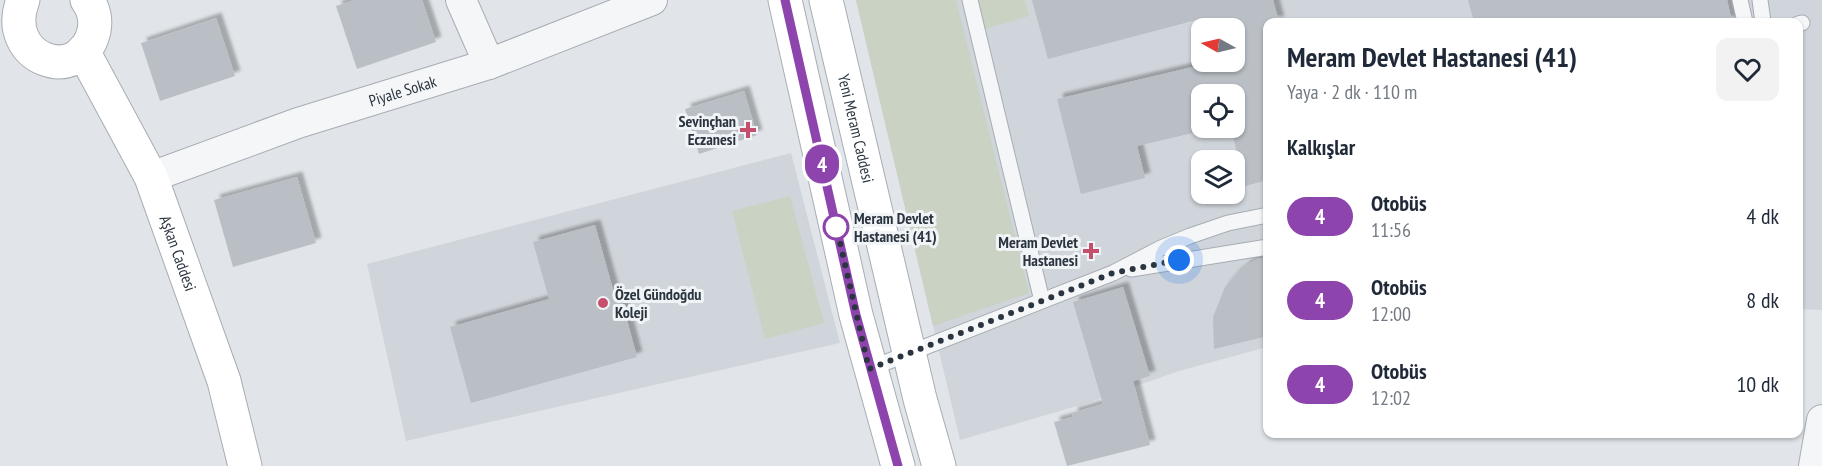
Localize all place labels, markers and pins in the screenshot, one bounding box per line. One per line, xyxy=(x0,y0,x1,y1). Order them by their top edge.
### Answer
place label: Sevinçhan Eczanesi xyxy=(679,111,736,149)
marker: Sevinçhan Eczanesi xyxy=(741,123,755,137)
place label: Meram Devlet Hastanesi (41) xyxy=(854,208,937,246)
marker: Meram Devlet Hastanesi (41) xyxy=(823,214,849,240)
place label: Meram Devlet Hastanesi xyxy=(998,232,1078,270)
marker: Meram Devlet Hastanesi xyxy=(1082,242,1100,260)
place label: Özel Gündoğdu Koleji xyxy=(615,284,701,322)
marker: Özel Gündoğdu Koleji xyxy=(596,296,610,310)

